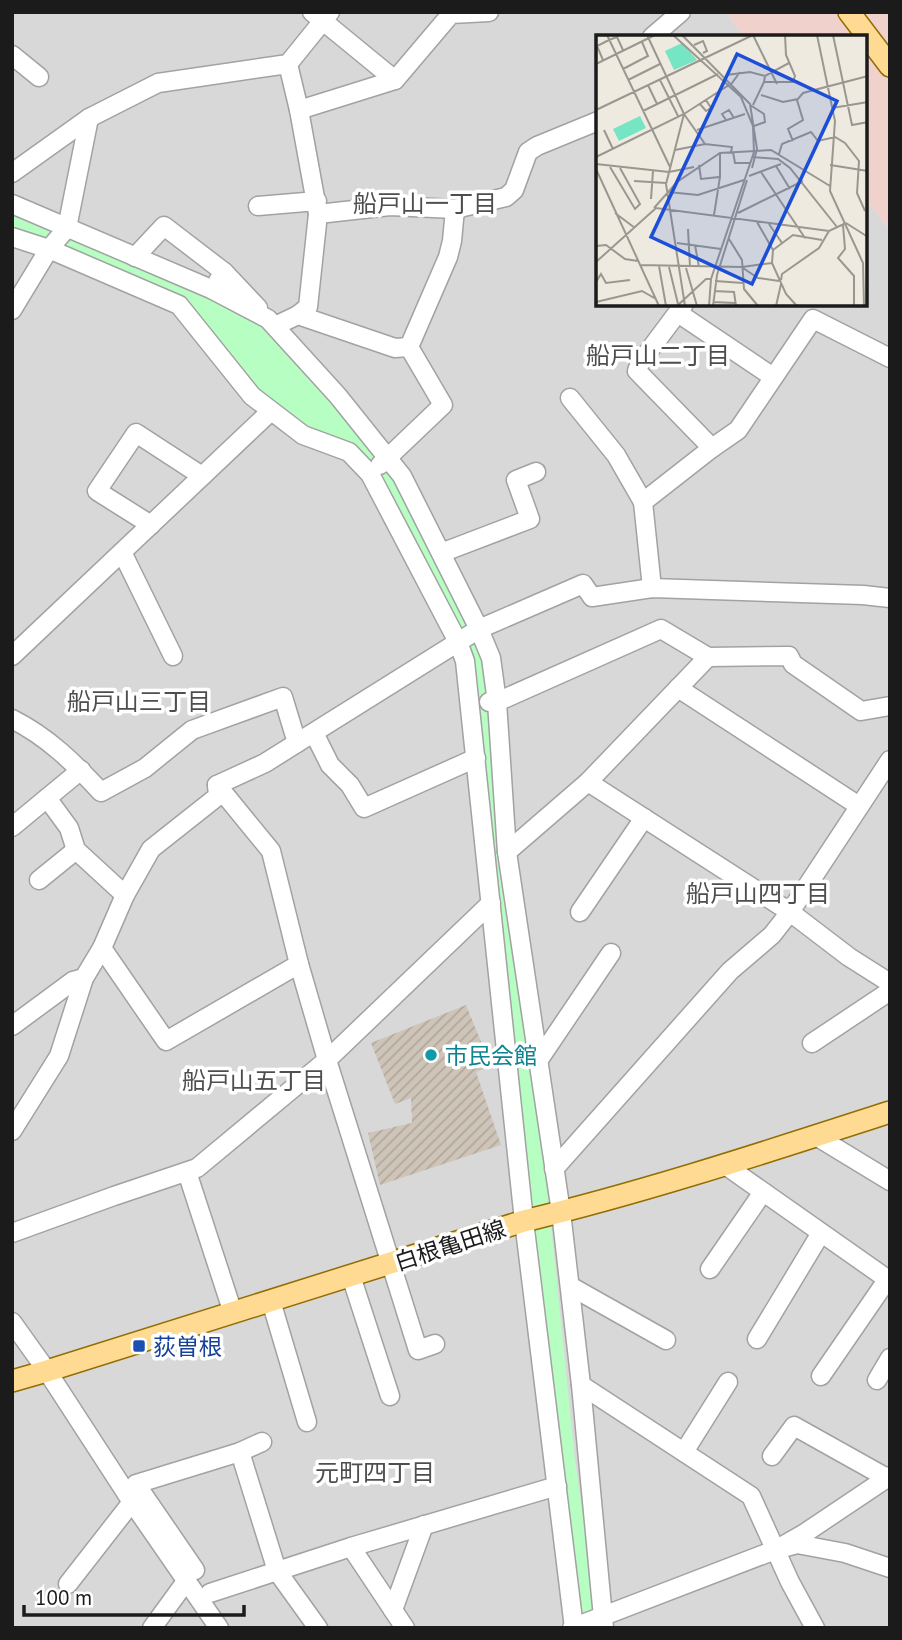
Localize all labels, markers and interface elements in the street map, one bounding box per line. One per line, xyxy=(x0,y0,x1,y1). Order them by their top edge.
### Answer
inset map xyxy=(596,35,867,306)
district label: 船戸山一丁目 xyxy=(353,188,497,219)
district label: 船戸山二丁目 xyxy=(586,340,730,371)
district label: 船戸山三丁目 xyxy=(67,686,211,717)
district label: 船戸山四丁目 xyxy=(686,878,830,909)
place label: 市民会館 xyxy=(445,1041,537,1070)
marker: 市民会館 xyxy=(423,1047,439,1063)
district label: 船戸山五丁目 xyxy=(182,1065,326,1096)
street label: 白根亀田線 xyxy=(391,1213,509,1277)
place label: 荻曽根 xyxy=(153,1332,222,1361)
marker: 荻曽根 xyxy=(131,1338,147,1354)
district label: 元町四丁目 xyxy=(315,1457,435,1488)
scale bar xyxy=(24,1574,245,1618)
text: 100 m xyxy=(35,1584,92,1611)

